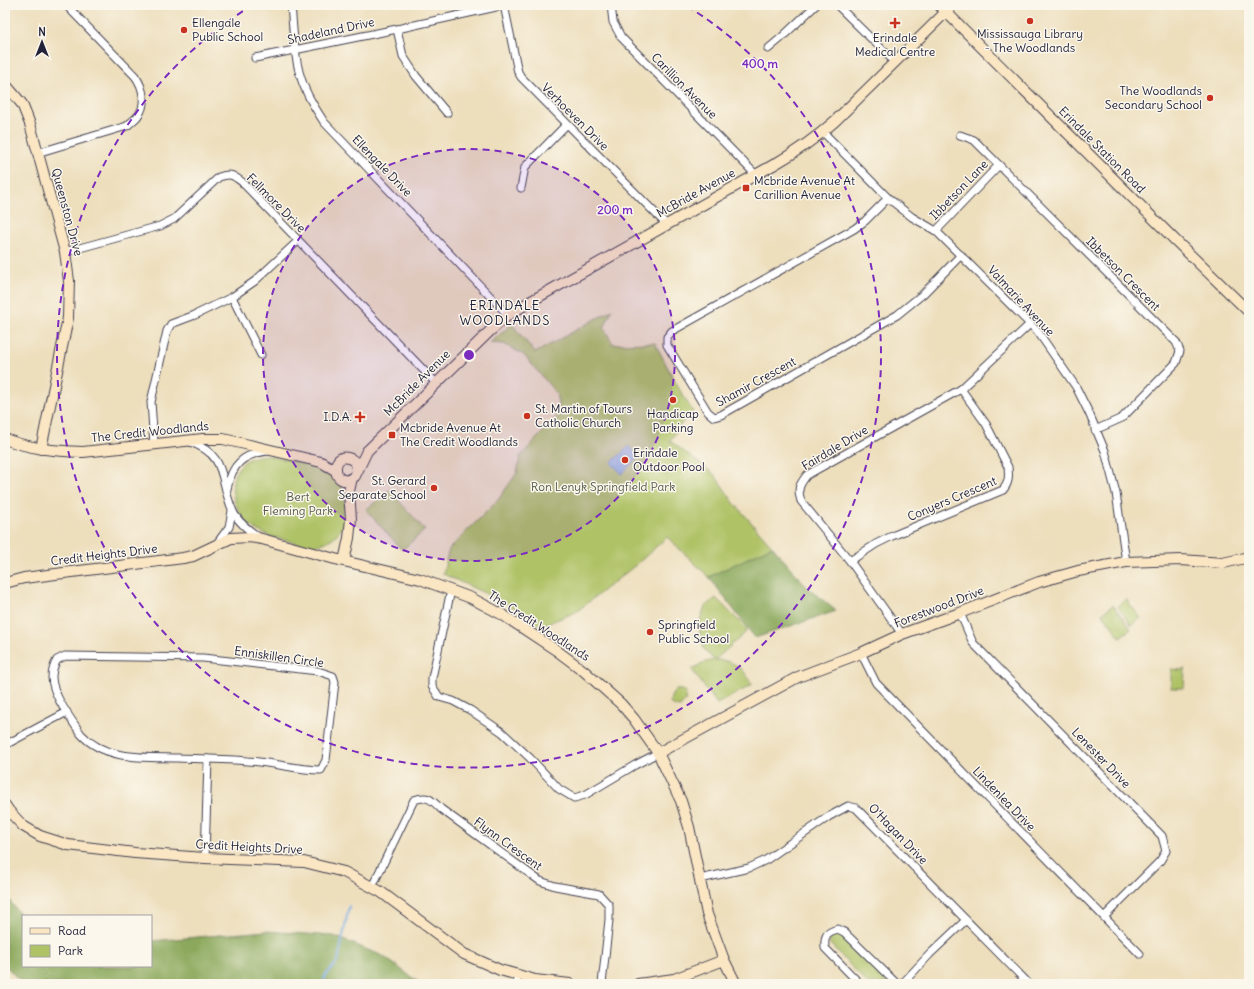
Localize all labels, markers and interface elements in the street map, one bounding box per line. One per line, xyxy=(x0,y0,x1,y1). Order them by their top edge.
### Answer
street label: Shadeland Drive xyxy=(286,14,376,47)
place label: Ellengale Public School xyxy=(192,15,263,44)
marker: Mississauga Library - The Woodlands xyxy=(1025,16,1035,26)
marker: Erindale Medical Centre xyxy=(889,17,901,29)
north arrow xyxy=(22,22,62,62)
text: N xyxy=(38,25,46,39)
marker: Ellengale Public School xyxy=(179,25,189,35)
place label: Mississauga Library - The Woodlands xyxy=(977,26,1083,55)
place label: Erindale Medical Centre xyxy=(855,30,935,59)
street label: Carillion Avenue xyxy=(648,50,720,122)
text: 400 m xyxy=(742,56,779,71)
street label: Verhoeven Drive xyxy=(539,80,612,153)
place label: The Woodlands Secondary School xyxy=(1105,83,1202,112)
marker: The Woodlands Secondary School xyxy=(1205,93,1215,103)
street label: Erindale Station Road xyxy=(1056,103,1149,196)
street label: Ellengale Drive xyxy=(349,132,415,200)
street label: Ibbetson Lane xyxy=(926,156,991,223)
street label: McBride Avenue xyxy=(654,165,738,220)
street label: Queenston Drive xyxy=(49,166,86,257)
street label: Fellmore Drive xyxy=(244,170,309,235)
place label: Mcbride Avenue At Carillion Avenue xyxy=(754,173,855,202)
marker: Mcbride Avenue At Carillion Avenue xyxy=(741,183,751,193)
text: 200 m xyxy=(597,202,633,217)
street label: Ibbetson Crescent xyxy=(1083,234,1163,314)
street label: Valmarie Avenue xyxy=(985,262,1058,339)
district label: ERINDALE WOODLANDS xyxy=(459,297,551,329)
street label: McBride Avenue xyxy=(380,346,453,419)
centre of rings xyxy=(462,348,476,362)
street label: Shamir Crescent xyxy=(713,353,798,410)
marker: Handicap Parking xyxy=(668,395,678,405)
place label: St. Martin of Tours Catholic Church xyxy=(535,401,632,430)
place label: Handicap Parking xyxy=(647,406,699,435)
place label: I.D.A. xyxy=(323,409,352,424)
marker: St. Martin of Tours Catholic Church xyxy=(522,411,532,421)
marker: I.D.A. xyxy=(355,412,365,422)
street label: The Credit Woodlands xyxy=(90,418,209,445)
place label: Mcbride Avenue At The Credit Woodlands xyxy=(400,420,518,449)
street label: Fairdale Drive xyxy=(799,422,871,473)
marker: Mcbride Avenue At The Credit Woodlands xyxy=(387,430,397,440)
place label: Erindale Outdoor Pool xyxy=(633,445,705,474)
marker: Erindale Outdoor Pool xyxy=(620,455,630,465)
place label: St. Gerard Separate School xyxy=(338,473,426,502)
street label: Conyers Crescent xyxy=(905,473,999,524)
park label: Ron Lenyk Springfield Park xyxy=(531,479,675,494)
marker: St. Gerard Separate School xyxy=(429,483,439,493)
park label: Bert Fleming Park xyxy=(263,489,333,518)
street label: Credit Heights Drive xyxy=(50,541,158,568)
street label: Forestwood Drive xyxy=(892,583,986,631)
street label: The Credit Woodlands xyxy=(486,587,593,664)
place label: Springfield Public School xyxy=(658,617,729,646)
marker: Springfield Public School xyxy=(645,627,655,637)
street label: Enniskillen Circle xyxy=(233,643,325,670)
street label: Lenester Drive xyxy=(1069,724,1134,791)
street label: Lindenlea Drive xyxy=(970,763,1039,834)
street label: O'Hagan Drive xyxy=(866,800,931,867)
street label: Flynn Crescent xyxy=(471,814,545,873)
street label: Credit Heights Drive xyxy=(195,836,303,857)
legend xyxy=(22,915,152,967)
text: Road xyxy=(58,923,86,938)
text: Park xyxy=(58,943,83,958)

